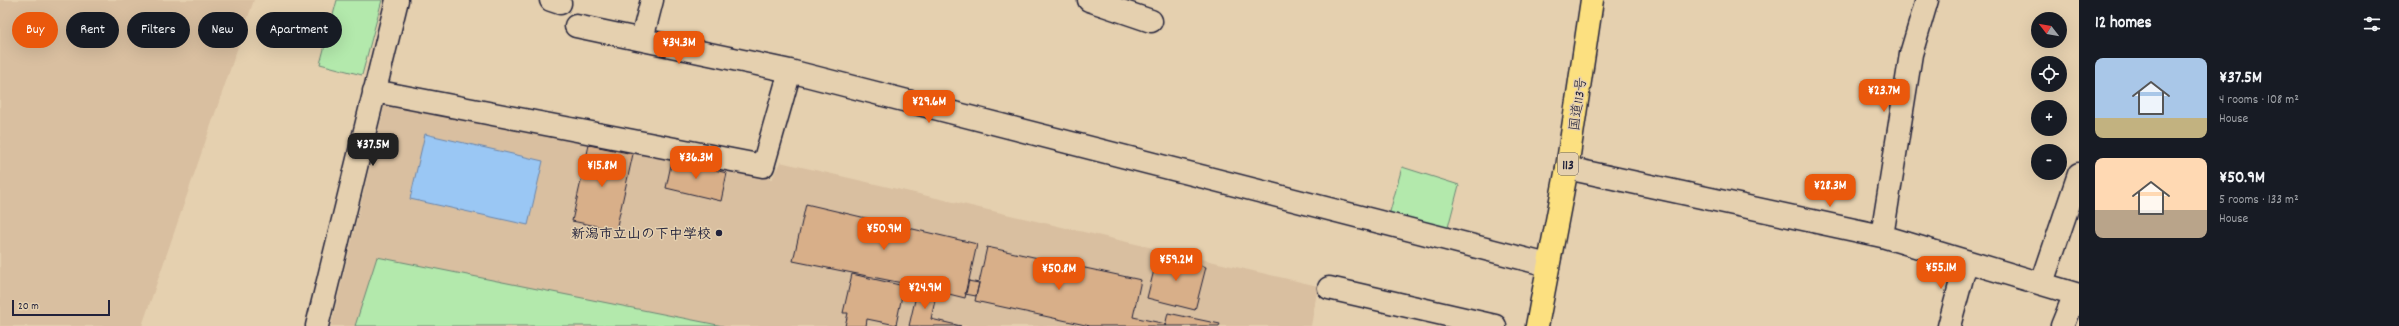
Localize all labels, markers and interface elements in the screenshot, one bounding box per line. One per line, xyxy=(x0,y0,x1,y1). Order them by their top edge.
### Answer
chip: Buy xyxy=(12,12,58,48)
chip: Rent xyxy=(66,12,119,48)
chip: Filters xyxy=(127,12,190,48)
chip: New xyxy=(198,12,248,48)
chip: Apartment xyxy=(256,12,342,48)
north arrow xyxy=(2031,12,2067,48)
map controls xyxy=(2031,12,2067,180)
text: 12 homes xyxy=(2095,12,2152,36)
icon: filters xyxy=(2361,13,2383,35)
pin: ¥34.3M xyxy=(646,31,712,65)
text: ¥34.3M xyxy=(662,34,696,53)
button: locate xyxy=(2031,56,2067,92)
text: ¥37.5M xyxy=(2219,67,2262,91)
icon: home xyxy=(2127,74,2175,122)
street label: 国道113号 xyxy=(1565,76,1593,133)
pin: ¥23.7M xyxy=(1851,79,1917,113)
text: ¥23.7M xyxy=(1868,82,1900,101)
pin: ¥29.6M xyxy=(896,90,962,124)
text: 4 rooms · 108 m² xyxy=(2219,91,2299,110)
text: ¥29.6M xyxy=(912,93,946,112)
button: + xyxy=(2031,100,2067,136)
text: House xyxy=(2219,110,2248,129)
pin: ¥37.5M xyxy=(340,133,406,167)
text: ¥37.5M xyxy=(357,136,389,155)
button: − xyxy=(2031,144,2067,180)
pin: ¥36.3M xyxy=(663,146,729,180)
text: ¥36.3M xyxy=(679,149,713,168)
road number: 113 xyxy=(1558,153,1578,175)
pin: ¥15.8M xyxy=(569,154,635,188)
text: ¥15.8M xyxy=(587,157,617,176)
text: ¥50.9M xyxy=(2219,167,2265,191)
pin: ¥28.3M xyxy=(1797,174,1863,208)
icon: home xyxy=(2127,174,2175,222)
text: ¥28.3M xyxy=(1814,177,1846,196)
text: 5 rooms · 133 m² xyxy=(2219,191,2299,210)
text: House xyxy=(2219,210,2248,229)
pin: ¥50.9M xyxy=(851,217,917,251)
text: ¥50.9M xyxy=(866,220,902,239)
place label: 新潟市立山の下中学校 xyxy=(571,225,711,245)
marker: 新潟市立山の下中学校 xyxy=(714,228,724,238)
pin: ¥59.2M xyxy=(1143,248,1209,282)
text: ¥59.2M xyxy=(1159,251,1193,270)
pin: ¥55.1M xyxy=(1908,256,1974,290)
pin: ¥50.8M xyxy=(1026,257,1092,291)
text: ¥55.1M xyxy=(1926,259,1956,278)
text: ¥50.8M xyxy=(1042,260,1076,279)
pin: ¥24.9M xyxy=(892,276,958,310)
text: ¥24.9M xyxy=(908,279,942,298)
scale bar xyxy=(12,298,110,317)
text: 20 m xyxy=(18,299,39,315)

